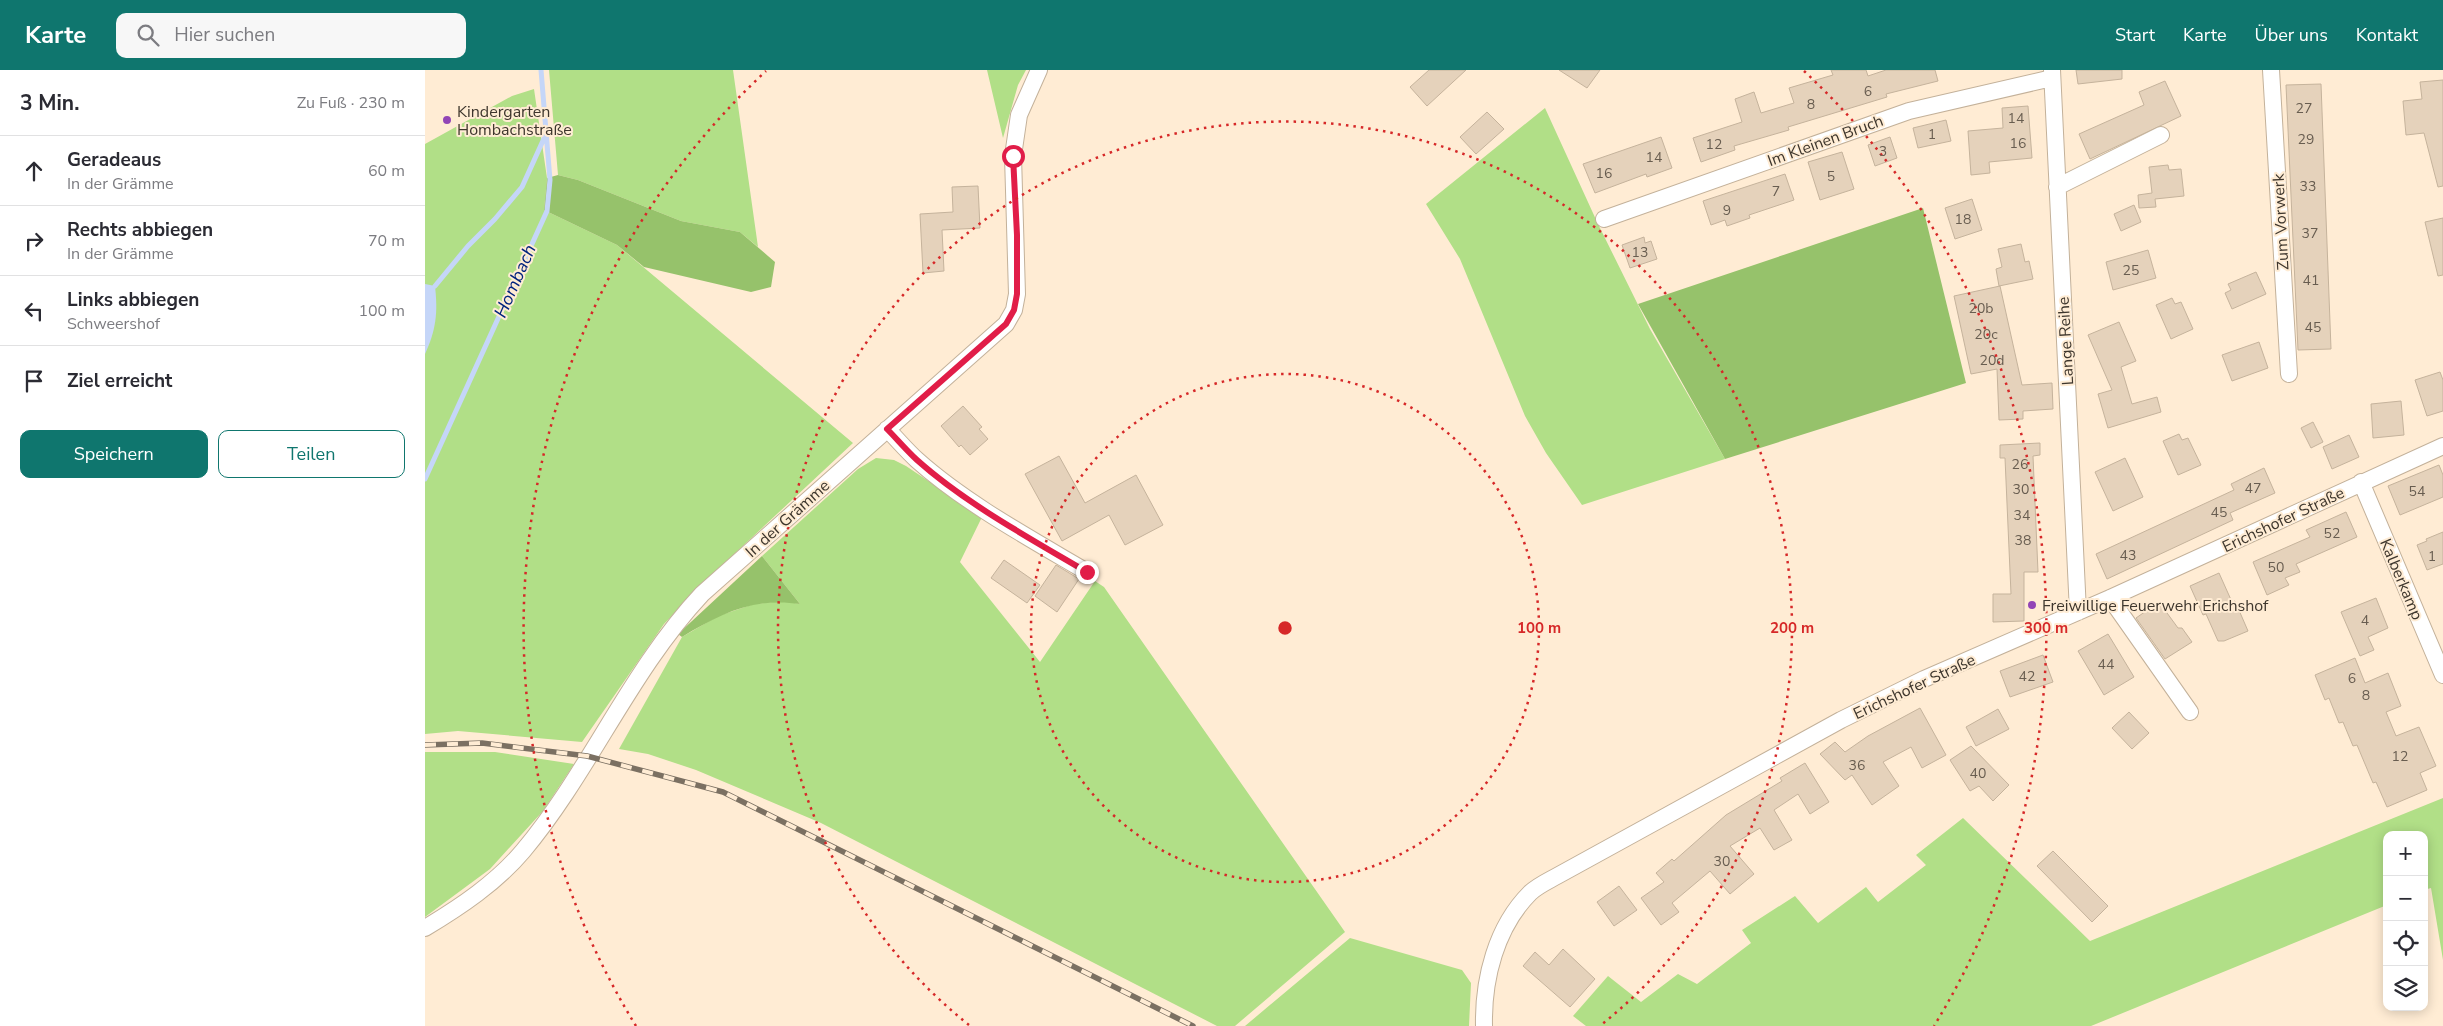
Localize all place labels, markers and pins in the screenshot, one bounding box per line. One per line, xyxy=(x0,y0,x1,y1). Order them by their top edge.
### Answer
place label: Kindergarten Hombachstraße xyxy=(457,101,572,141)
marker: Kindergarten Hombachstraße xyxy=(441,114,453,126)
place label: Freiwillige Feuerwehr Erichshof xyxy=(2042,595,2269,617)
marker: Freiwillige Feuerwehr Erichshof xyxy=(2026,599,2038,611)
centre of rings xyxy=(1276,619,1294,637)

